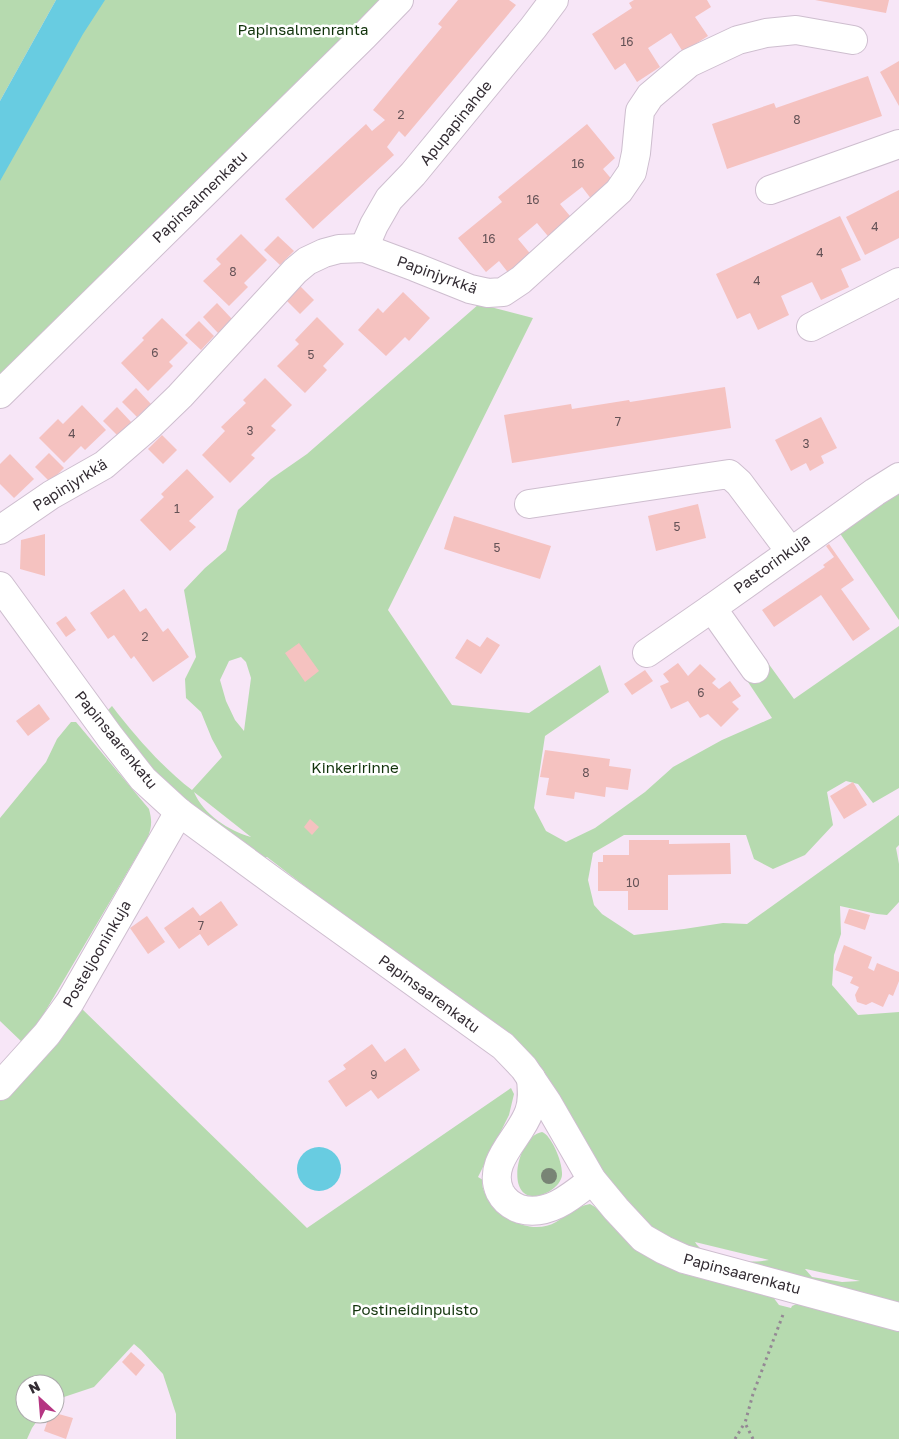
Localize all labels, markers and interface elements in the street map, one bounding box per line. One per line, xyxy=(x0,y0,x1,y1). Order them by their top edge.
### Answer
park label: Papinsalmenranta xyxy=(238,20,368,38)
house number: 16 xyxy=(620,34,634,49)
street label: Apupapinahde xyxy=(415,76,495,169)
house number: 2 xyxy=(398,107,405,122)
house number: 8 xyxy=(793,112,801,127)
street label: Papinsalmenkatu xyxy=(148,146,250,246)
house number: 16 xyxy=(571,156,585,171)
house number: 16 xyxy=(526,192,540,207)
house number: 4 xyxy=(871,219,879,234)
house number: 16 xyxy=(482,231,496,246)
house number: 4 xyxy=(816,245,824,260)
street label: Papinjyrkkä xyxy=(395,251,480,297)
house number: 8 xyxy=(229,264,237,279)
house number: 4 xyxy=(753,273,761,288)
house number: 6 xyxy=(151,345,159,360)
house number: 5 xyxy=(308,347,315,362)
house number: 7 xyxy=(615,414,621,429)
house number: 3 xyxy=(246,423,254,438)
house number: 4 xyxy=(68,426,76,441)
house number: 3 xyxy=(802,436,810,451)
street label: Papinjyrkkä xyxy=(29,454,110,514)
house number: 1 xyxy=(174,501,180,516)
house number: 5 xyxy=(674,519,681,534)
street label: Pastorinkuja xyxy=(730,529,813,597)
house number: 5 xyxy=(494,540,501,555)
house number: 2 xyxy=(142,629,149,644)
house number: 6 xyxy=(697,685,705,700)
street label: Papinsaarenkatu xyxy=(72,687,162,792)
park label: Kinkeririnne xyxy=(311,758,399,776)
house number: 8 xyxy=(582,765,590,780)
house number: 10 xyxy=(626,875,640,890)
street label: Posteljooninkuja xyxy=(58,897,134,1010)
house number: 7 xyxy=(198,918,204,933)
street label: Papinsaarenkatu xyxy=(375,950,484,1036)
house number: 9 xyxy=(370,1067,378,1082)
street label: Papinsaarenkatu xyxy=(682,1249,803,1297)
park label: Postineidinpuisto xyxy=(352,1300,478,1318)
north arrow xyxy=(15,1374,65,1424)
text: N xyxy=(26,1377,43,1397)

